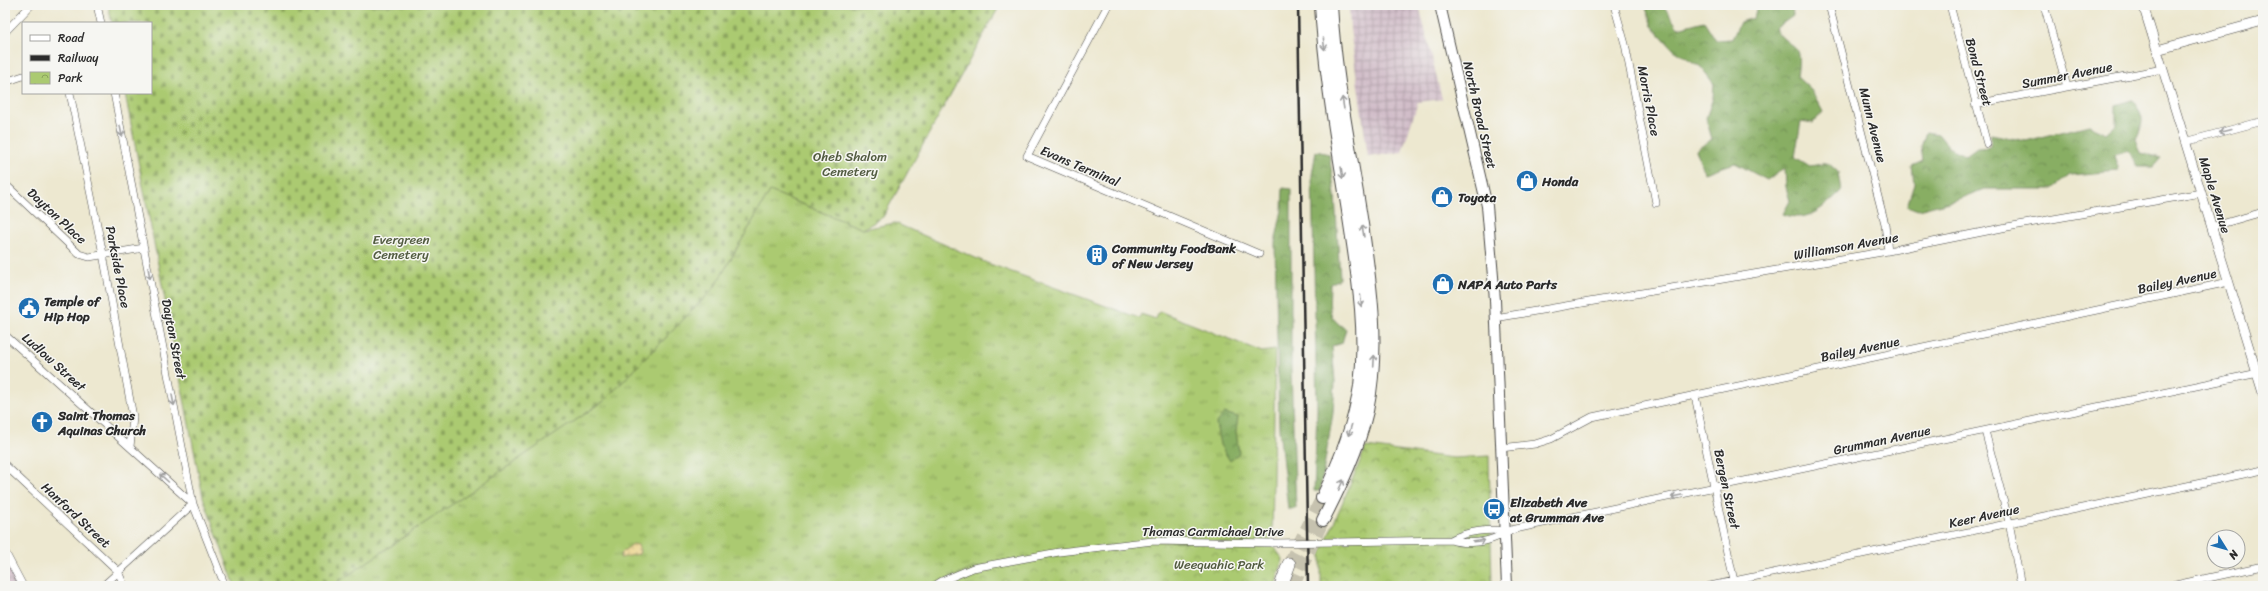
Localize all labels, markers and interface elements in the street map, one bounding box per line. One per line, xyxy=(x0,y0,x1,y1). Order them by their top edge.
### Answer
legend xyxy=(22,22,152,94)
text: Road xyxy=(58,27,85,49)
street label: Bond Street xyxy=(1959,35,1999,109)
one-way arrow xyxy=(1320,37,1328,50)
text: Railway xyxy=(58,47,99,69)
street label: Summer Avenue xyxy=(2020,55,2115,95)
street label: North Broad Street xyxy=(1456,59,1504,171)
street label: Morris Place xyxy=(1631,64,1667,139)
text: Park xyxy=(58,67,83,89)
street label: Munn Avenue xyxy=(1853,85,1894,165)
one-way arrow xyxy=(1339,97,1347,110)
one-way arrow xyxy=(118,124,126,137)
one-way arrow xyxy=(2219,128,2232,135)
street label: Evans Terminal xyxy=(1037,139,1124,193)
park label: Oheb Shalom Cemetery xyxy=(813,145,887,183)
street label: Maple Avenue xyxy=(2192,154,2238,237)
one-way arrow xyxy=(1338,166,1346,179)
shop icon: Honda xyxy=(1514,168,1540,194)
place label: Honda xyxy=(1541,170,1579,193)
street label: Dayton Place xyxy=(22,182,93,250)
shop icon: Toyota xyxy=(1429,184,1455,210)
place label: Toyota xyxy=(1458,186,1497,209)
street label: Parkside Place xyxy=(99,224,137,310)
one-way arrow xyxy=(1359,225,1367,238)
street label: Williamson Avenue xyxy=(1792,225,1900,267)
park label: Evergreen Cemetery xyxy=(372,228,430,266)
place label: Community FoodBank of New Jersey xyxy=(1111,237,1237,275)
building icon: Community FoodBank of New Jersey xyxy=(1084,242,1110,268)
street label: Bailey Avenue xyxy=(2136,261,2218,301)
one-way arrow xyxy=(145,266,153,279)
shop icon: NAPA Auto Parts xyxy=(1430,271,1456,297)
place label: NAPA Auto Parts xyxy=(1457,273,1558,296)
place label: Temple of Hip Hop xyxy=(43,290,102,328)
one-way arrow xyxy=(1357,294,1365,307)
public building icon: Temple of Hip Hop xyxy=(16,295,42,321)
street label: Dayton Street xyxy=(155,297,193,382)
street label: Ludlow Street xyxy=(17,327,92,398)
street label: Bailey Avenue xyxy=(1819,329,1901,369)
one-way arrow xyxy=(1370,355,1377,368)
one-way arrow xyxy=(170,393,178,406)
place label: Saint Thomas Aquinas Church xyxy=(57,404,146,442)
church icon: Saint Thomas Aquinas Church xyxy=(29,409,55,435)
street label: Grumman Avenue xyxy=(1831,418,1933,462)
one-way arrow xyxy=(1346,423,1353,436)
street label: Bergen Street xyxy=(1707,447,1747,532)
one-way arrow xyxy=(159,473,169,482)
street label: Hanford Street xyxy=(36,476,117,554)
one-way arrow xyxy=(1337,480,1345,492)
place label: Elizabeth Ave at Grumman Ave xyxy=(1509,491,1604,529)
one-way arrow xyxy=(1671,492,1684,500)
bus stop icon: Elizabeth Ave at Grumman Ave xyxy=(1481,496,1507,522)
street label: Keer Avenue xyxy=(1947,497,2022,535)
street label: Thomas Carmichael Drive xyxy=(1142,520,1284,543)
north arrow xyxy=(2206,529,2246,569)
one-way arrow xyxy=(1472,537,1485,545)
text: N xyxy=(2223,545,2244,564)
park label: Weequahic Park xyxy=(1174,553,1264,576)

